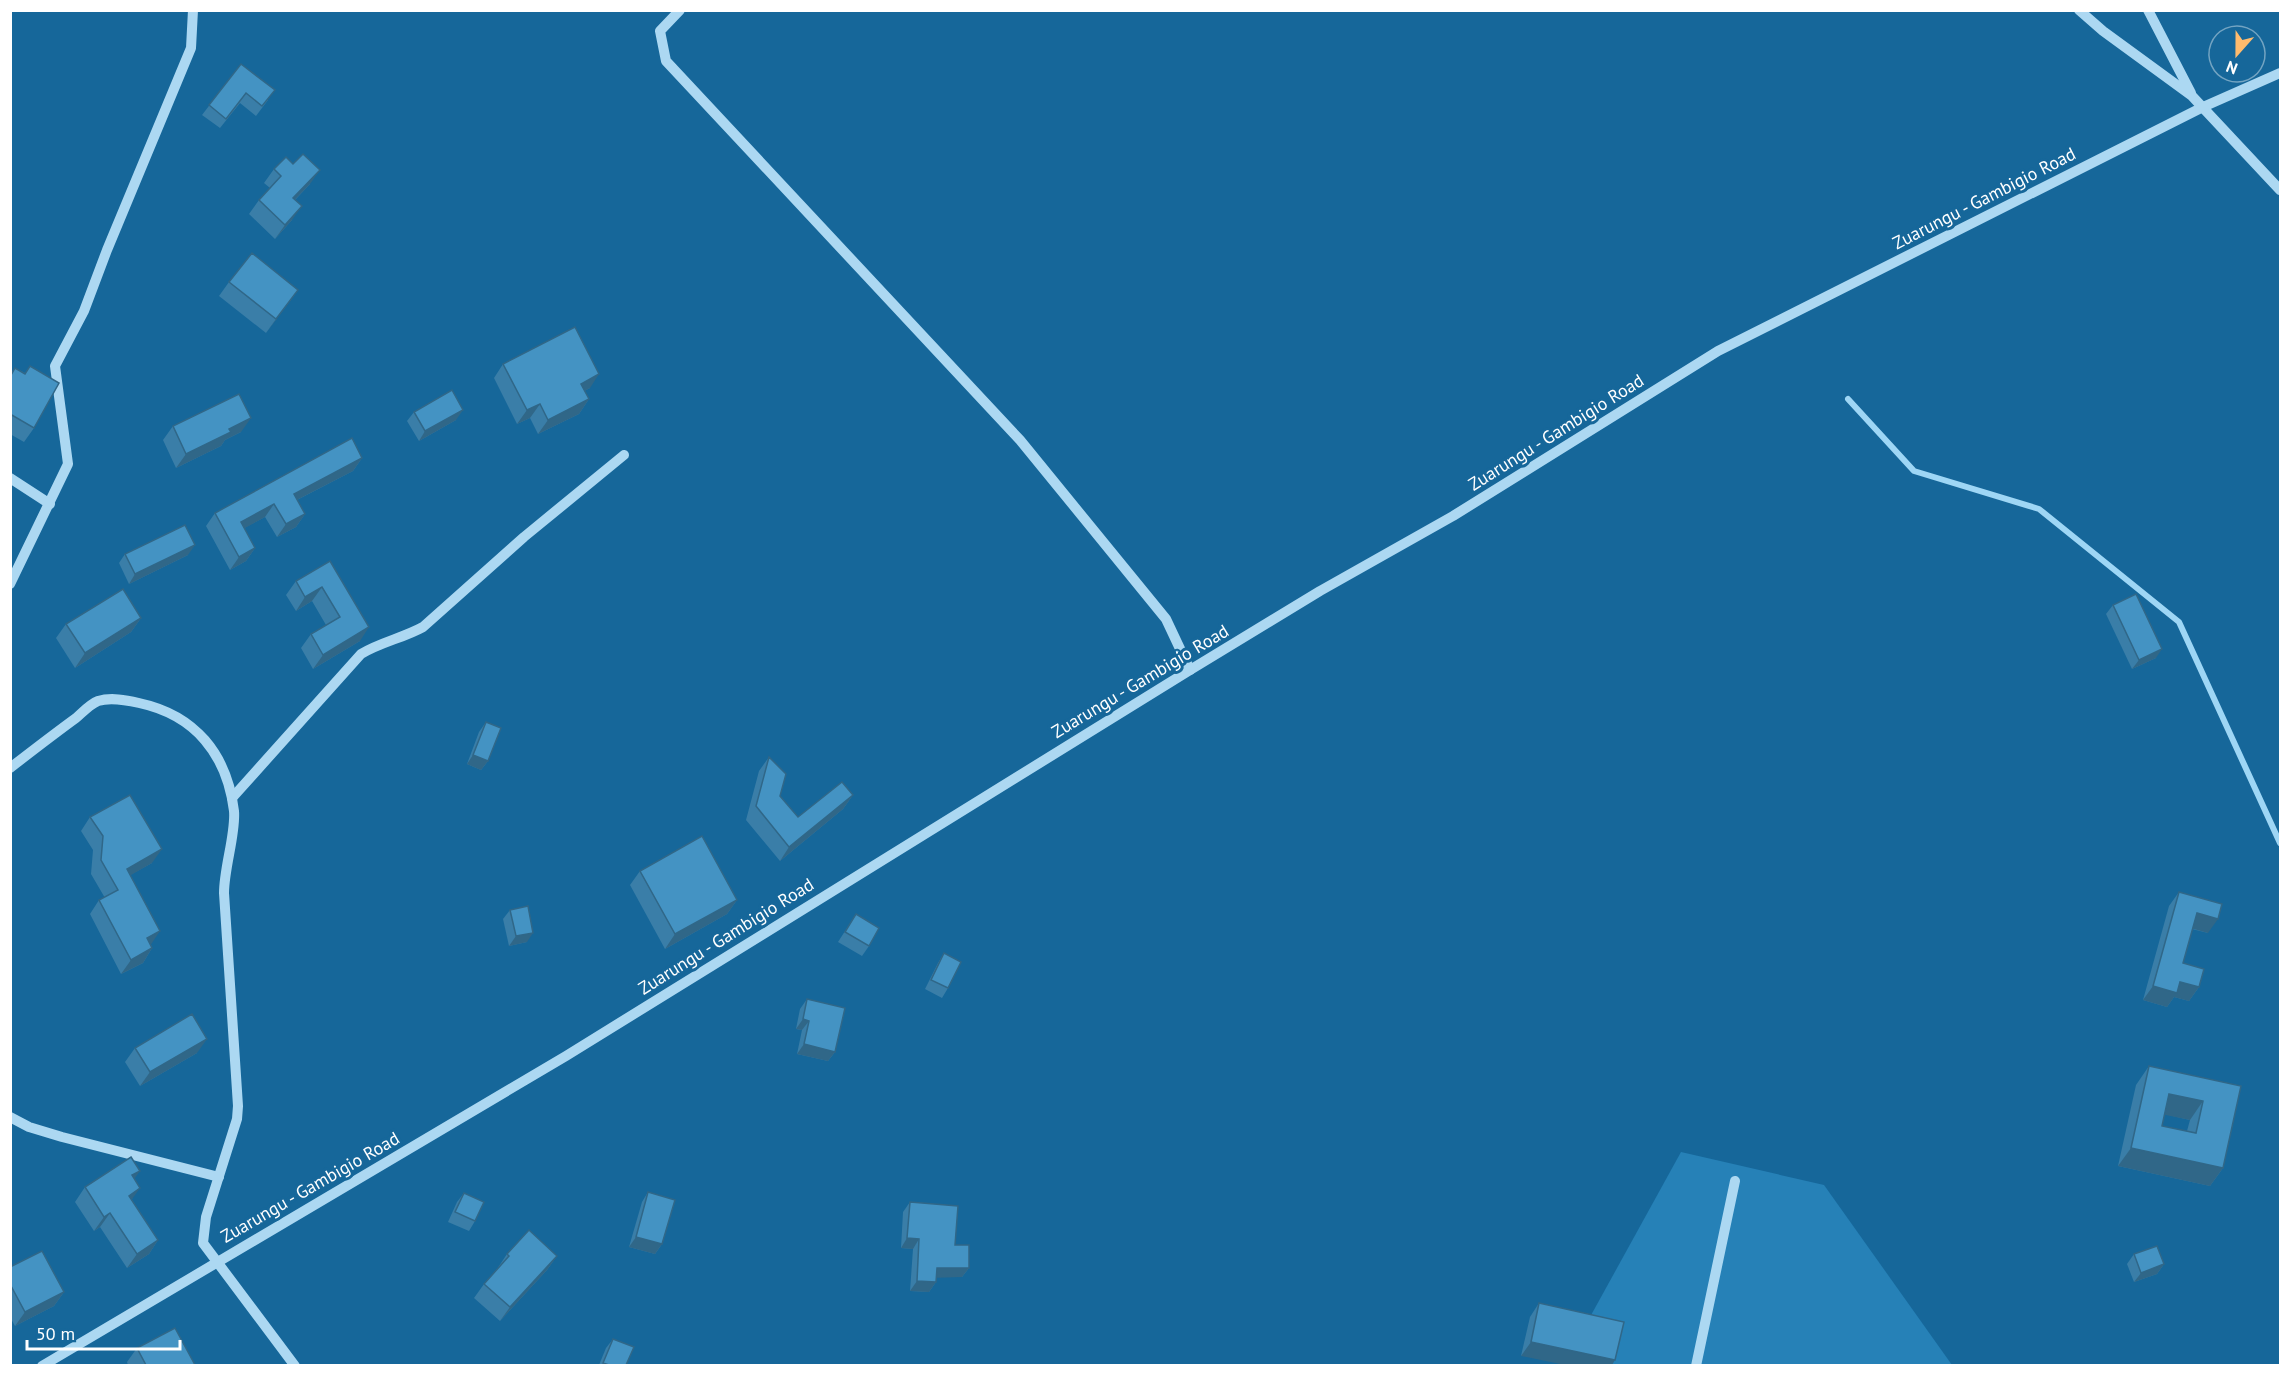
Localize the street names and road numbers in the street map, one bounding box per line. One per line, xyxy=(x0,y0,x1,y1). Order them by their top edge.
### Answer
street label: Zuarungu - Gambigio Road xyxy=(1889,142,2079,254)
street label: Zuarungu - Gambigio Road xyxy=(1464,369,1648,495)
street label: Zuarungu - Gambigio Road xyxy=(1047,619,1233,743)
street label: Zuarungu - Gambigio Road xyxy=(634,873,818,999)
street label: Zuarungu - Gambigio Road xyxy=(217,1126,403,1248)

